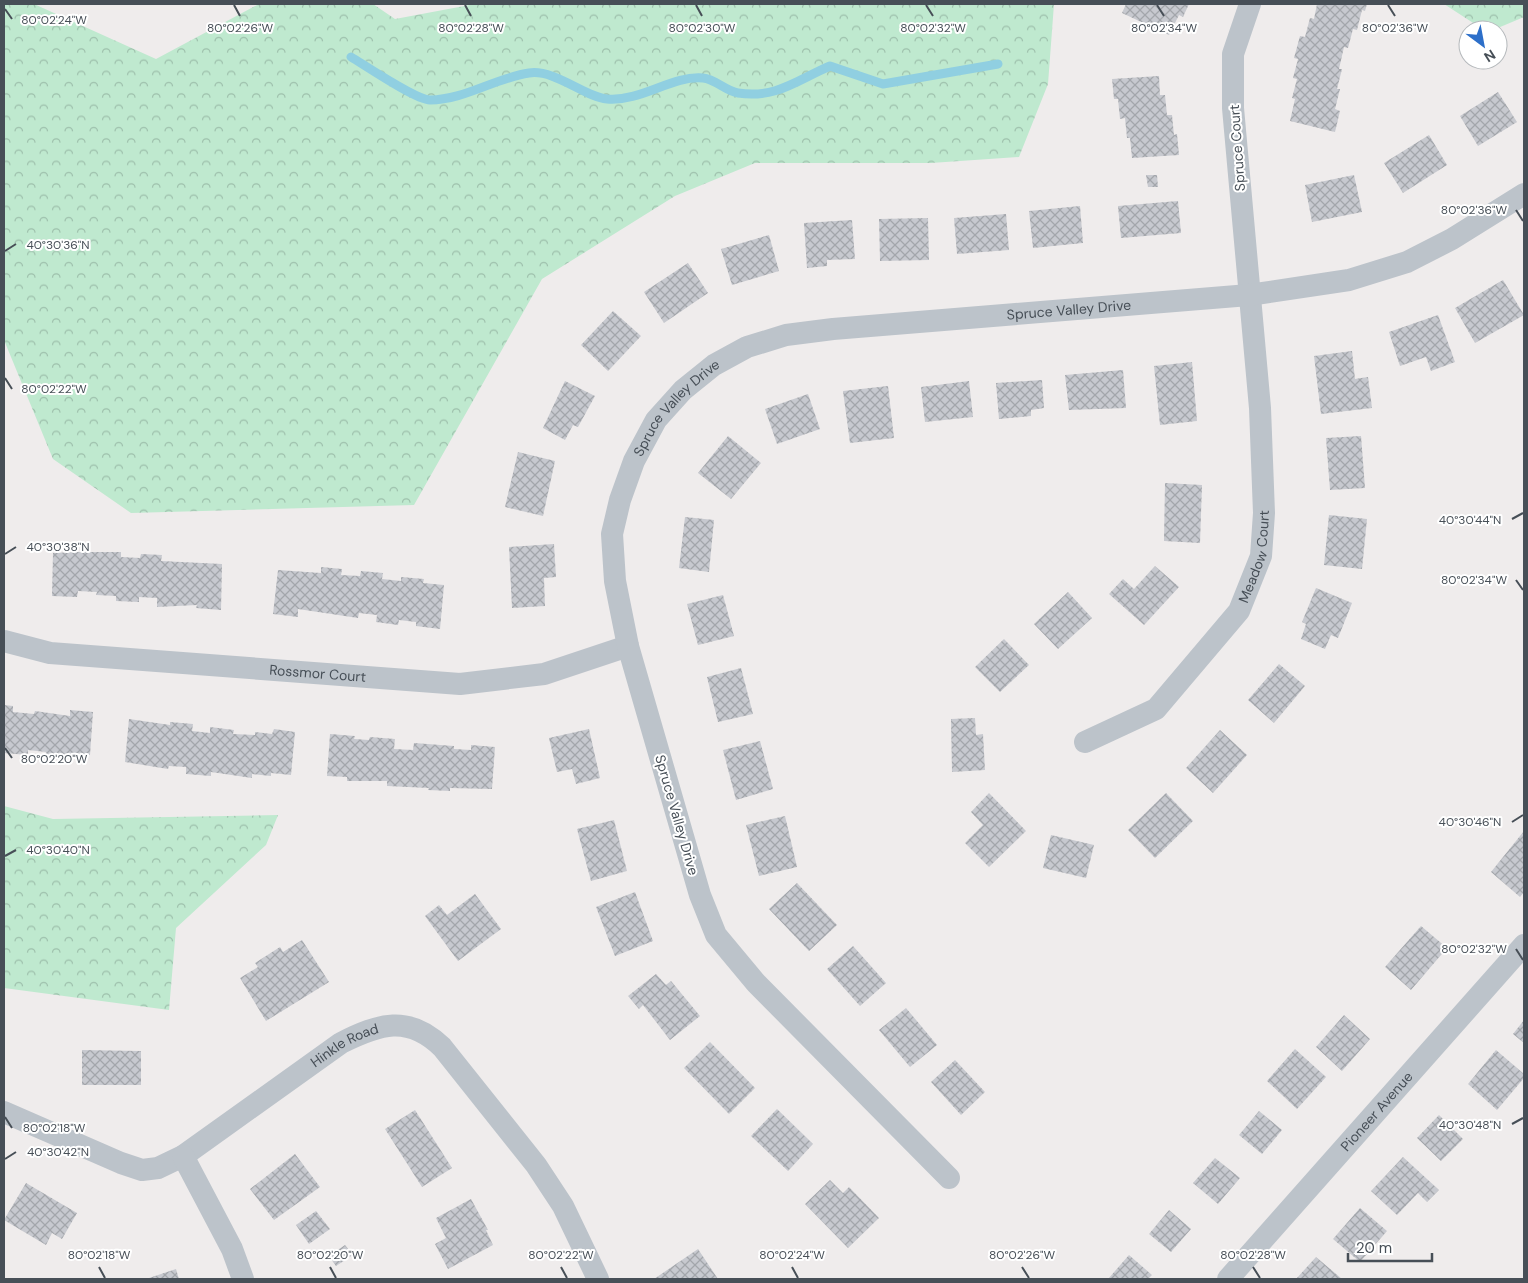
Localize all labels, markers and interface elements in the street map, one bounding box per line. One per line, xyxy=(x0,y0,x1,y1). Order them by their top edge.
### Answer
text: 80°02'24"W xyxy=(21,12,87,28)
text: 80°02'26"W xyxy=(207,20,273,36)
text: 80°02'28"W xyxy=(438,20,504,36)
text: 80°02'30"W xyxy=(669,20,736,36)
text: 80°02'32"W xyxy=(900,20,966,36)
text: 80°02'34"W xyxy=(1131,20,1197,36)
text: 80°02'36"W xyxy=(1362,20,1429,36)
north arrow xyxy=(1458,20,1508,70)
text: N xyxy=(1481,46,1499,66)
street label: Spruce Court xyxy=(1225,104,1249,192)
text: 80°02'36"W xyxy=(1441,202,1508,218)
text: 40°30'36"N xyxy=(26,237,90,253)
street label: Spruce Valley Drive xyxy=(1006,296,1132,324)
street label: Spruce Valley Drive xyxy=(629,355,723,459)
text: 80°02'22"W xyxy=(21,381,87,397)
street label: Meadow Court xyxy=(1234,510,1273,606)
text: 40°30'44"N xyxy=(1439,512,1501,528)
text: 40°30'38"N xyxy=(27,539,90,555)
text: 80°02'34"W xyxy=(1441,572,1507,588)
street label: Rossmor Court xyxy=(269,661,367,686)
text: 80°02'20"W xyxy=(21,751,88,767)
street label: Spruce Valley Drive xyxy=(651,753,703,877)
text: 40°30'46"N xyxy=(1439,814,1501,830)
text: 40°30'40"N xyxy=(26,842,90,858)
text: 80°02'32"W xyxy=(1441,941,1507,957)
street label: Hinkle Road xyxy=(307,1019,381,1071)
street label: Pioneer Avenue xyxy=(1337,1068,1417,1155)
text: 40°30'48"N xyxy=(1439,1117,1501,1133)
text: 80°02'18"W xyxy=(23,1120,86,1136)
text: 40°30'42"N xyxy=(27,1144,89,1160)
scale bar xyxy=(1348,1230,1432,1262)
text: 20 m xyxy=(1356,1238,1392,1258)
text: 80°02'18"W xyxy=(68,1247,131,1263)
text: 80°02'20"W xyxy=(297,1247,364,1263)
text: 80°02'22"W xyxy=(528,1247,594,1263)
text: 80°02'24"W xyxy=(759,1247,825,1263)
text: 80°02'26"W xyxy=(989,1247,1055,1263)
text: 80°02'28"W xyxy=(1220,1247,1286,1263)

